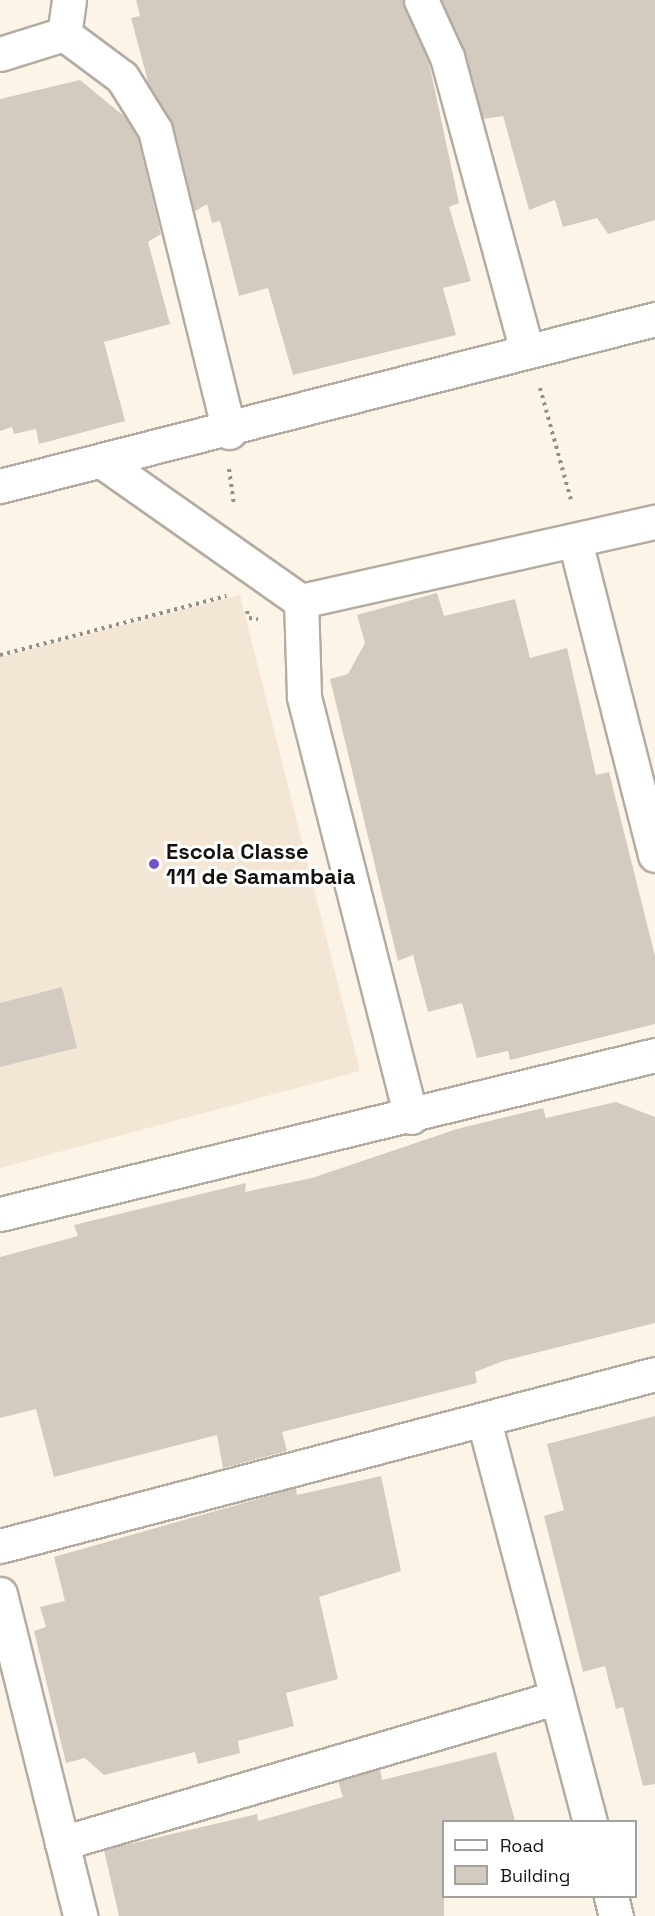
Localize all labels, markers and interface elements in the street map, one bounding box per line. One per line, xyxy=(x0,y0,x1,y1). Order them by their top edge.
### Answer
place label: Escola Classe 111 de Samambaia xyxy=(166,838,355,890)
marker: Escola Classe 111 de Samambaia xyxy=(147,857,161,871)
legend xyxy=(442,1820,637,1898)
text: Road xyxy=(500,1834,544,1857)
text: Building xyxy=(500,1864,570,1887)

